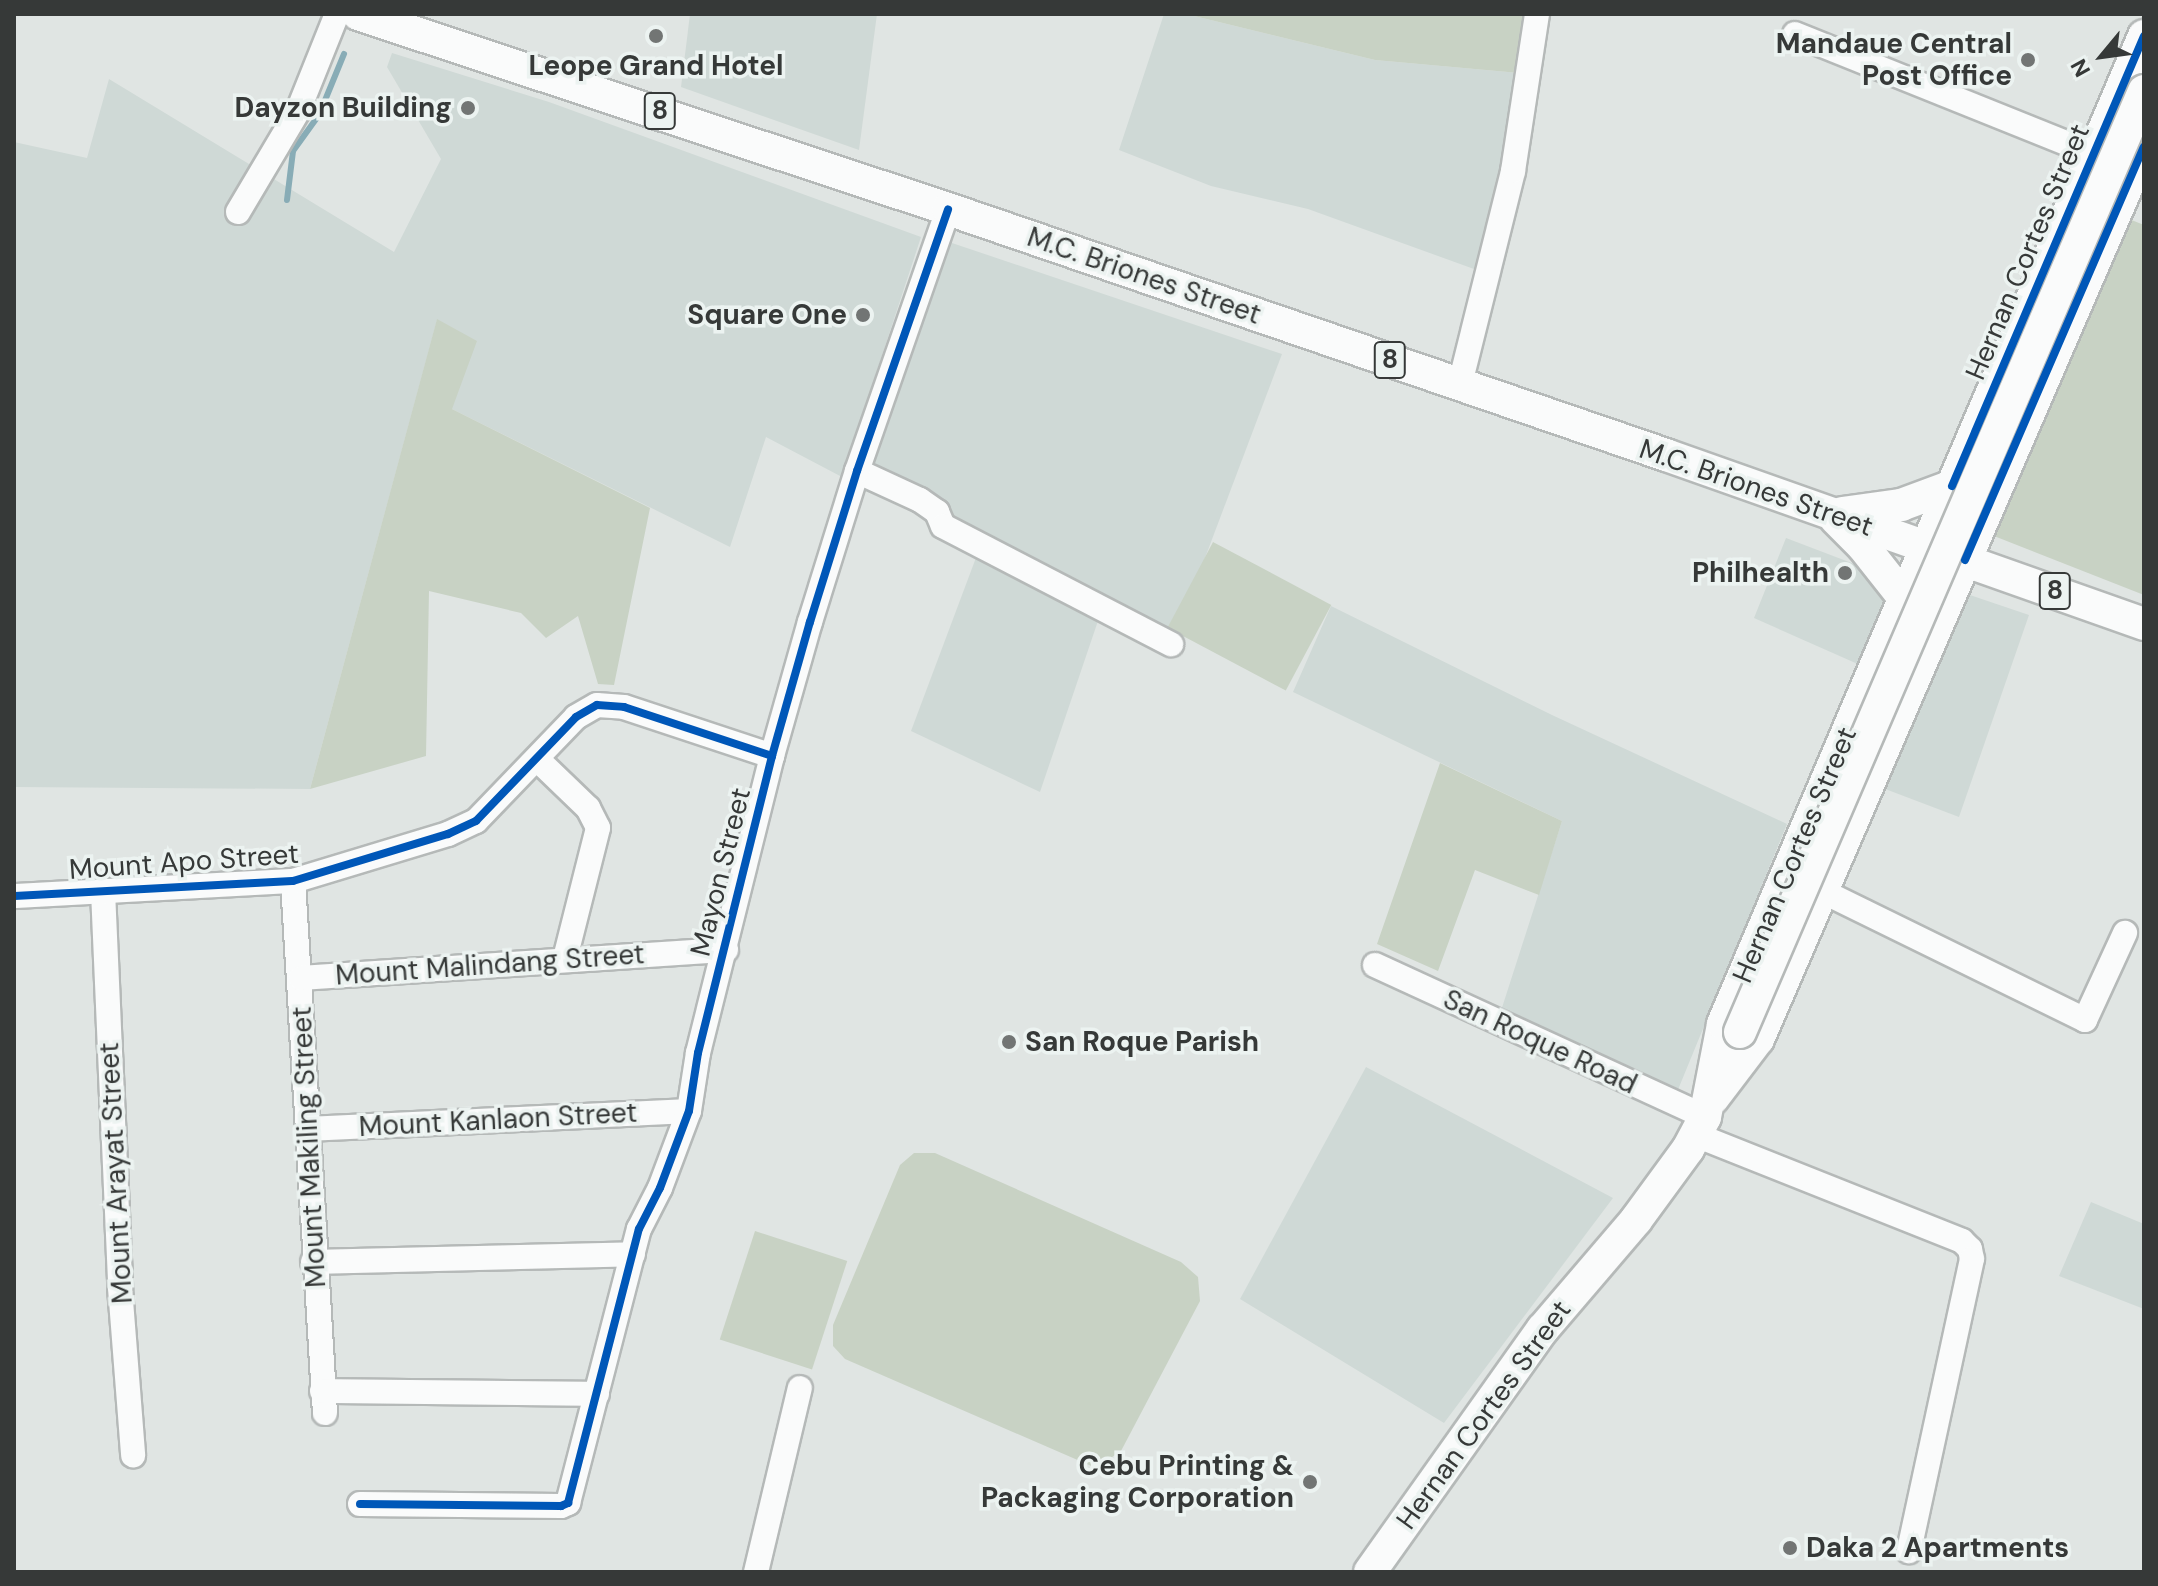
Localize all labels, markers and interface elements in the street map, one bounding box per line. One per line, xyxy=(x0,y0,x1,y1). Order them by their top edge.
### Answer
north arrow xyxy=(2062,16,2142,96)
marker: Leope Grand Hotel xyxy=(647,27,665,45)
place label: Mandaue Central Post Office xyxy=(1776,27,2012,93)
place label: Leope Grand Hotel xyxy=(528,49,784,83)
marker: Mandaue Central Post Office xyxy=(2019,51,2037,69)
text: N xyxy=(2064,54,2097,82)
road number: 8 xyxy=(642,89,678,133)
place label: Dayzon Building xyxy=(234,91,452,125)
marker: Dayzon Building xyxy=(459,99,477,117)
street label: Hernan Cortes Street xyxy=(1959,119,2097,385)
street label: M.C. Briones Street xyxy=(1023,220,1265,332)
place label: Square One xyxy=(687,298,847,332)
marker: Square One xyxy=(854,306,872,324)
road number: 8 xyxy=(1372,338,1408,382)
street label: M.C. Briones Street xyxy=(1635,432,1877,544)
place label: Philhealth xyxy=(1692,556,1829,590)
marker: Philhealth xyxy=(1836,564,1854,582)
road number: 8 xyxy=(2037,569,2073,613)
street label: Hernan Cortes Street xyxy=(1726,722,1864,988)
street label: Mayon Street xyxy=(684,784,758,960)
street label: Mount Apo Street xyxy=(68,837,300,887)
street label: Mount Malindang Street xyxy=(334,937,646,993)
street label: San Roque Road xyxy=(1438,982,1642,1102)
street label: Mount Makiling Street xyxy=(285,1005,333,1289)
place label: San Roque Parish xyxy=(1025,1025,1259,1059)
marker: San Roque Parish xyxy=(1000,1033,1018,1051)
street label: Mount Arayat Street xyxy=(92,1041,140,1305)
street label: Mount Kanlaon Street xyxy=(358,1096,638,1144)
street label: Hernan Cortes Street xyxy=(1390,1294,1578,1536)
place label: Cebu Printing & Packaging Corporation xyxy=(981,1449,1294,1515)
marker: Cebu Printing & Packaging Corporation xyxy=(1301,1473,1319,1491)
place label: Daka 2 Apartments xyxy=(1806,1531,2069,1565)
marker: Daka 2 Apartments xyxy=(1781,1539,1799,1557)

